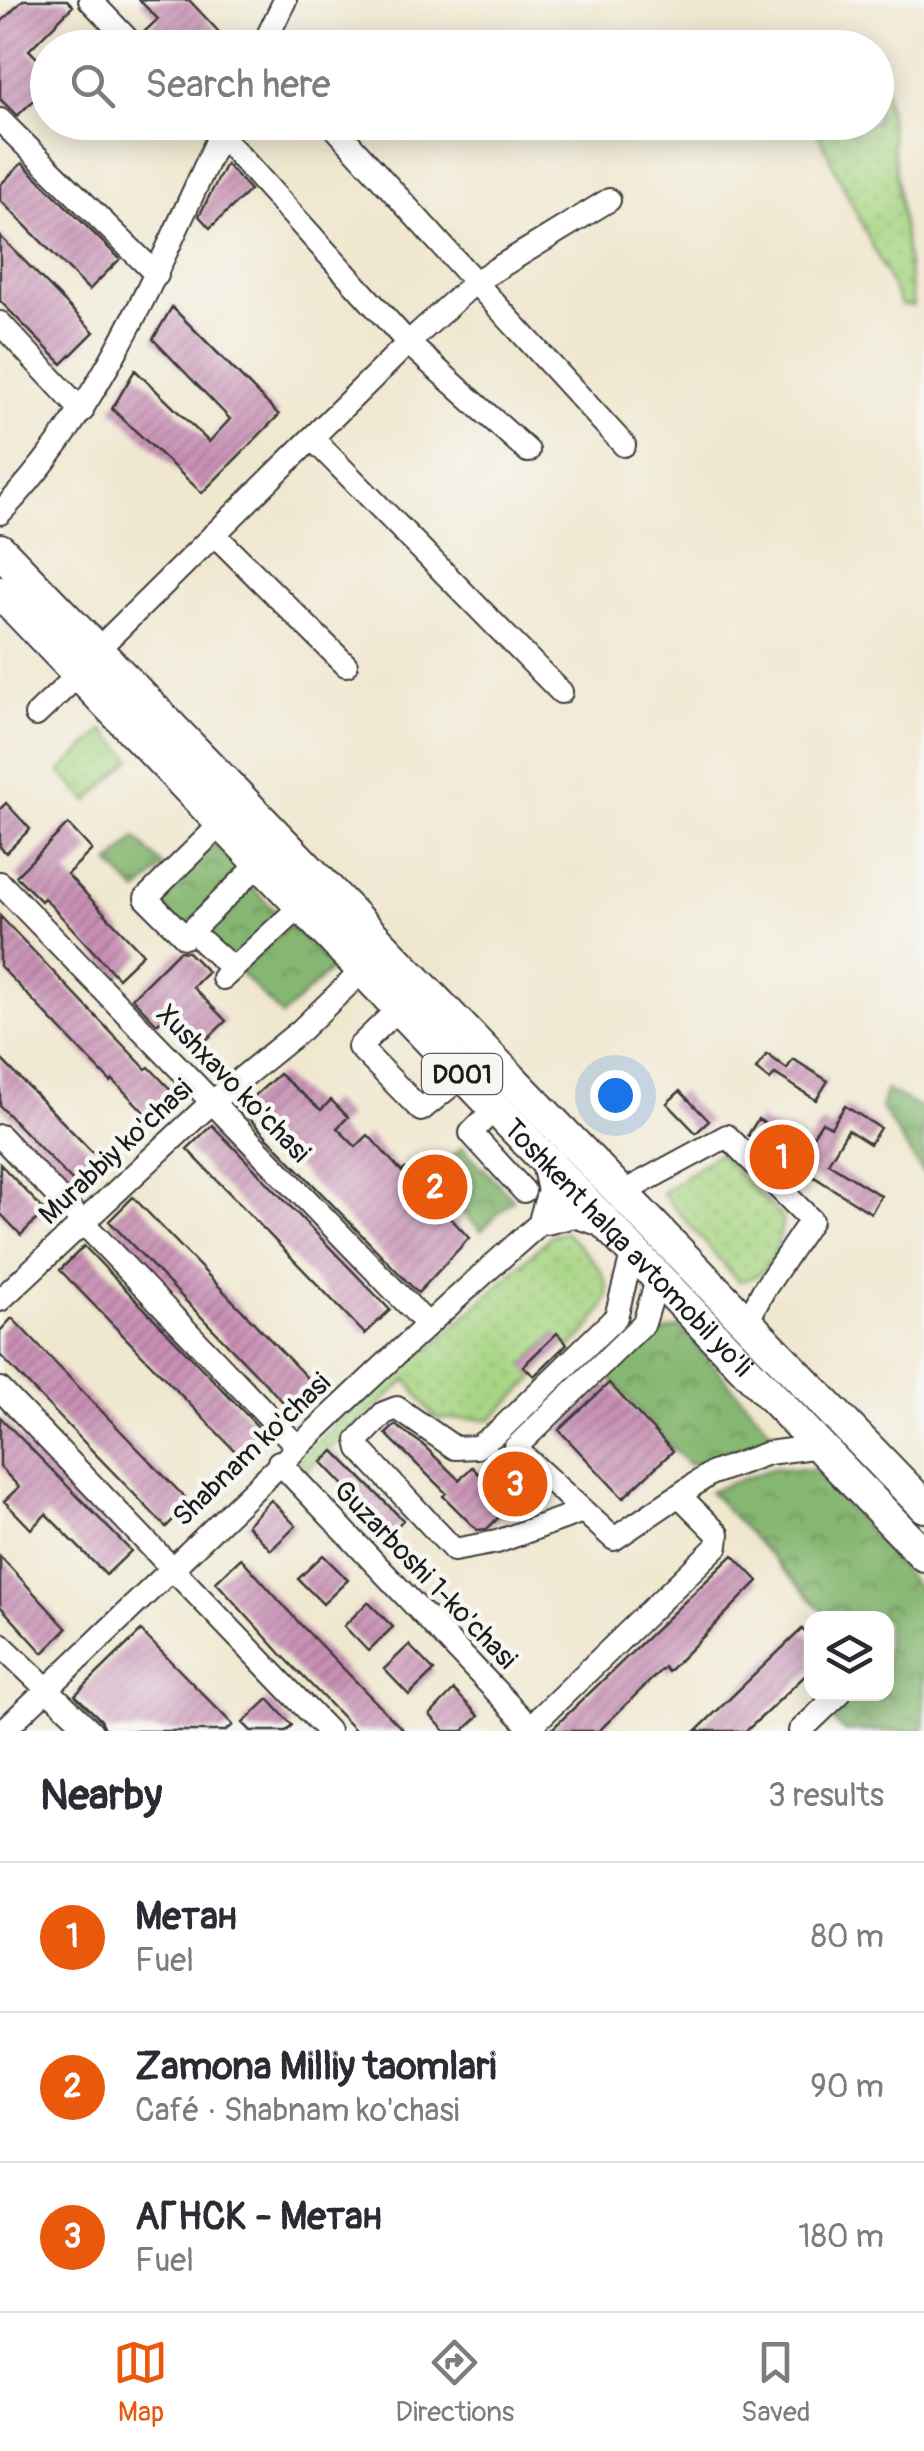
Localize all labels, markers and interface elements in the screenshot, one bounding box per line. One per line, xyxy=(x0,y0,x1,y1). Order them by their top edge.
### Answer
search box xyxy=(30,30,894,140)
icon: search xyxy=(65,58,120,113)
text: Search here xyxy=(145,61,331,109)
street label: Xushxavo ko'chasi xyxy=(149,998,317,1170)
road number: D001 xyxy=(422,1054,502,1094)
your location xyxy=(590,1070,641,1121)
street label: Murabbiy ko'chasi xyxy=(32,1072,200,1232)
street label: Toshkent halqa avtomobil yo'li xyxy=(496,1112,760,1385)
pin: 1 xyxy=(750,1120,814,1194)
pin: 2 xyxy=(402,1150,468,1224)
street label: Shabnam ko'chasi xyxy=(166,1366,338,1534)
pin: 3 xyxy=(482,1446,548,1522)
street label: Guzarboshi 1-ko'chasi xyxy=(326,1473,524,1677)
map controls xyxy=(804,1611,894,1701)
button: layers xyxy=(804,1611,894,1701)
text: Nearby xyxy=(40,1770,162,1822)
text: 3 results xyxy=(768,1776,884,1816)
text: Метан xyxy=(135,1893,237,1941)
text: 1 xyxy=(66,1917,79,1957)
text: 80 m xyxy=(811,1917,884,1957)
text: Fuel xyxy=(135,1941,194,1981)
text: Zamona Milliy taomlari xyxy=(135,2043,496,2091)
text: 2 xyxy=(64,2067,81,2107)
text: 90 m xyxy=(810,2067,884,2107)
text: Café · Shabnam ko'chasi xyxy=(135,2091,459,2131)
text: АГНСК - Метан xyxy=(135,2193,382,2241)
text: 3 xyxy=(64,2217,81,2257)
text: 180 m xyxy=(798,2217,884,2257)
text: Fuel xyxy=(135,2241,194,2281)
tab: Map xyxy=(113,2335,168,2430)
tab: Directions xyxy=(395,2335,514,2430)
tab: Saved xyxy=(741,2335,811,2430)

